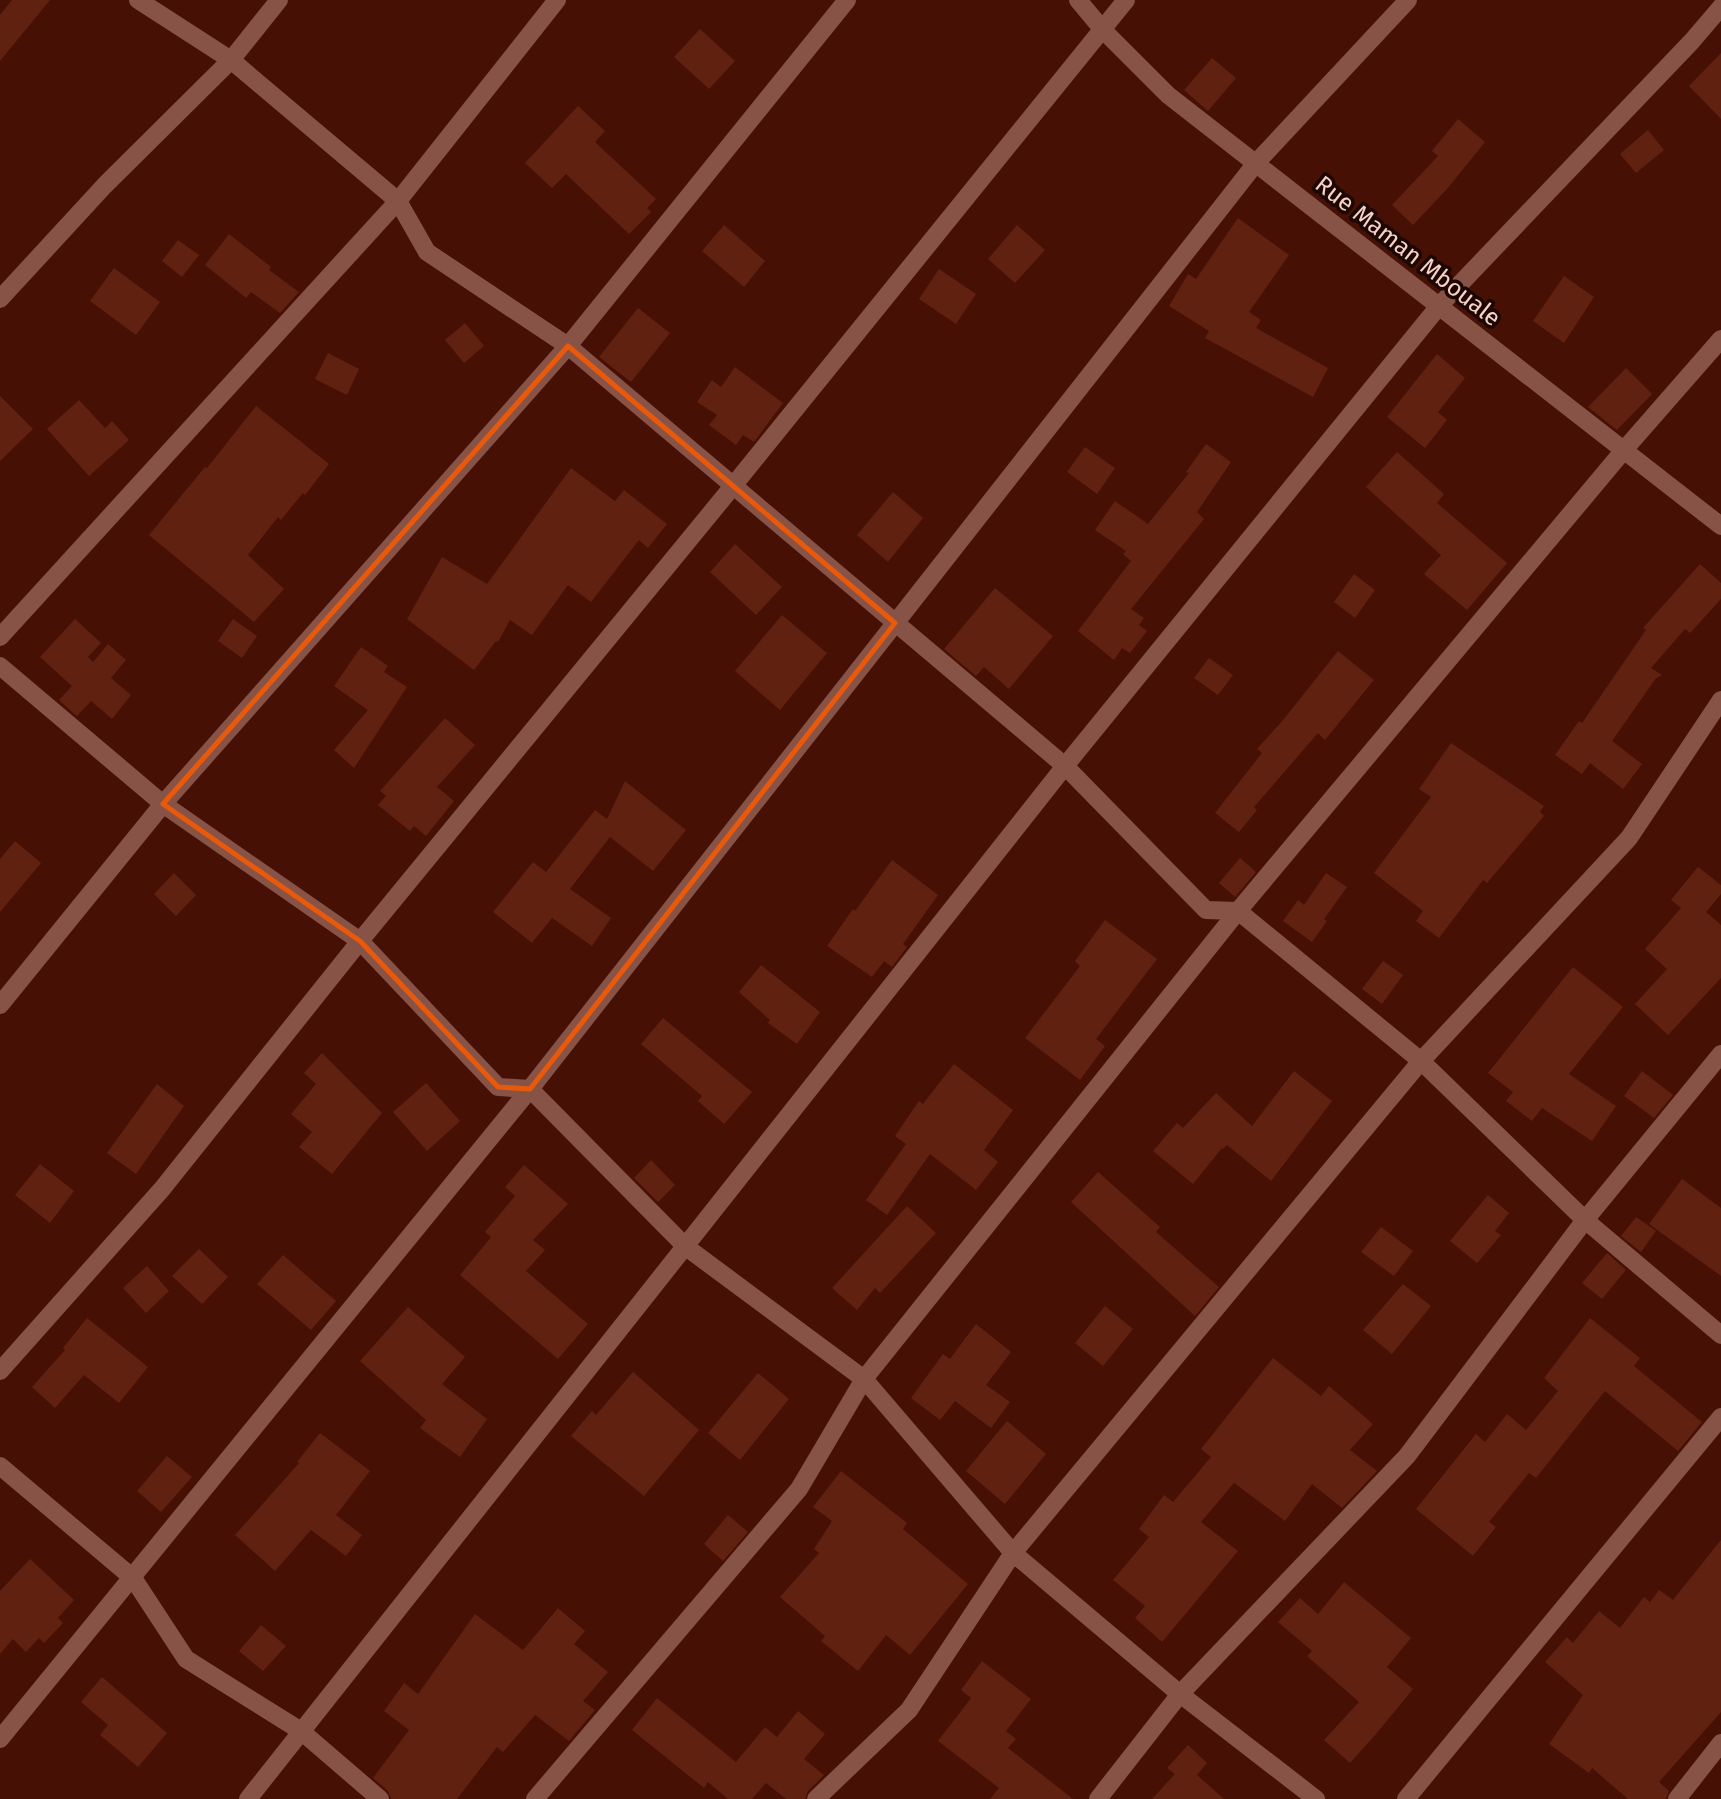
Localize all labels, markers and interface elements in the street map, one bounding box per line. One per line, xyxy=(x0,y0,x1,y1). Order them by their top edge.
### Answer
street label: Rue Maman Mbouale xyxy=(1310,170,1506,332)

